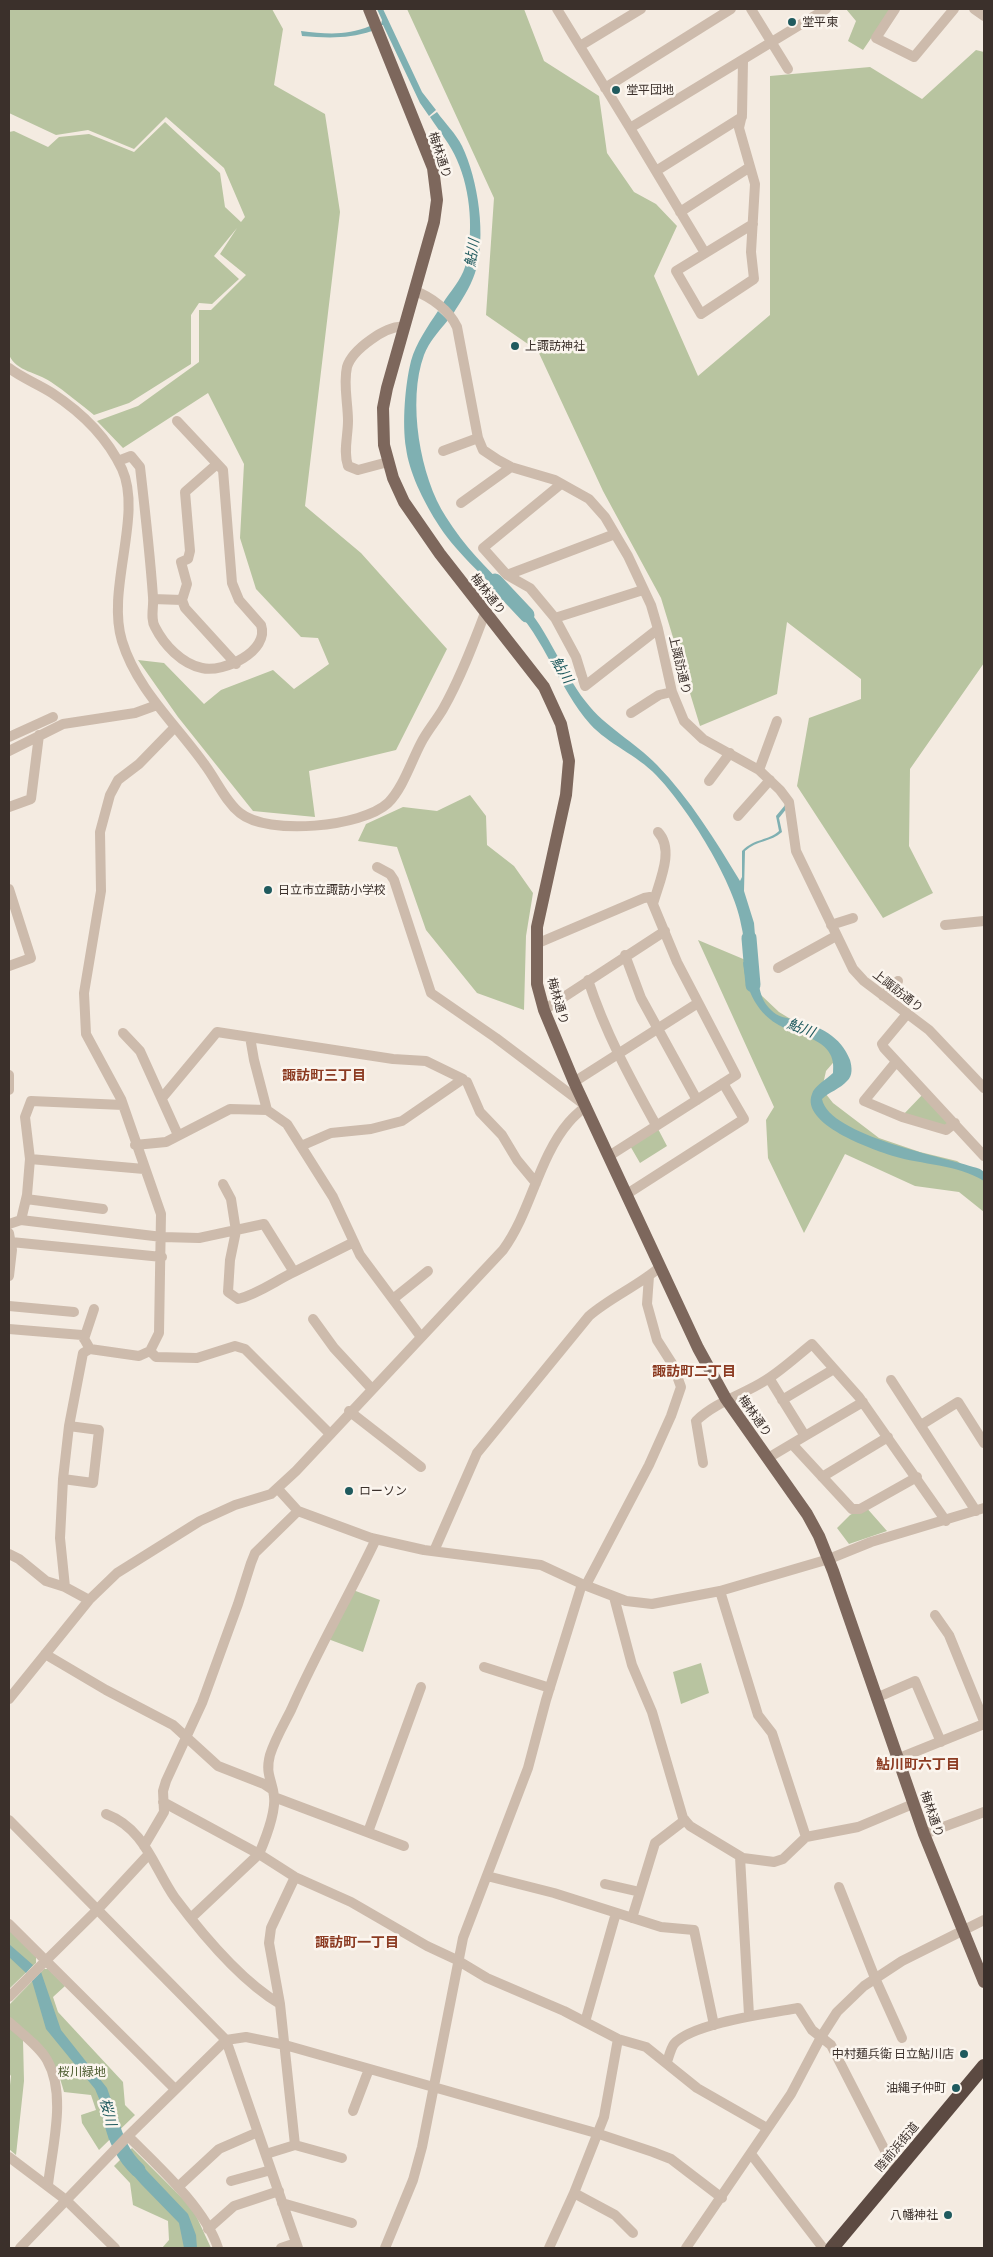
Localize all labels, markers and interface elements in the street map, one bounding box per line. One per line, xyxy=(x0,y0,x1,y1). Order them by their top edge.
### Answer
place label: 堂平東 xyxy=(802,15,838,29)
marker: 堂平東 xyxy=(786,16,798,28)
place label: 堂平団地 xyxy=(626,83,674,97)
marker: 堂平団地 xyxy=(610,84,622,96)
street label: 梅林通り xyxy=(426,130,454,180)
water label: 鮎川 xyxy=(462,238,482,268)
place label: 上諏訪神社 xyxy=(525,339,585,353)
marker: 上諏訪神社 xyxy=(509,340,521,352)
street label: 梅林通り xyxy=(468,571,508,617)
street label: 上諏訪通り xyxy=(666,634,694,696)
water label: 鮎川 xyxy=(547,654,577,686)
place label: 日立市立諏訪小学校 xyxy=(278,883,386,897)
marker: 日立市立諏訪小学校 xyxy=(262,884,274,896)
street label: 上諏訪通り xyxy=(870,967,926,1015)
street label: 梅林通り xyxy=(544,976,572,1026)
water label: 鮎川 xyxy=(785,1015,817,1041)
district label: 諏訪町三丁目 xyxy=(282,1067,366,1083)
district label: 諏訪町二丁目 xyxy=(652,1363,736,1379)
street label: 梅林通り xyxy=(735,1392,775,1440)
place label: ローソン xyxy=(359,1484,407,1498)
marker: ローソン xyxy=(343,1485,355,1497)
district label: 鮎川町六丁目 xyxy=(876,1756,960,1772)
street label: 梅林通り xyxy=(917,1789,947,1839)
district label: 諏訪町一丁目 xyxy=(315,1934,399,1950)
place label: 中村麺兵衛 日立鮎川店 xyxy=(832,2047,954,2061)
marker: 中村麺兵衛 日立鮎川店 xyxy=(958,2048,970,2060)
park label: 桜川緑地 xyxy=(58,2065,106,2079)
place label: 油縄子仲町 xyxy=(886,2081,946,2095)
marker: 油縄子仲町 xyxy=(950,2082,962,2094)
water label: 桜川 xyxy=(96,2096,120,2128)
street label: 陸前浜街道 xyxy=(872,2119,922,2175)
place label: 八幡神社 xyxy=(890,2208,938,2222)
marker: 八幡神社 xyxy=(942,2209,954,2221)

